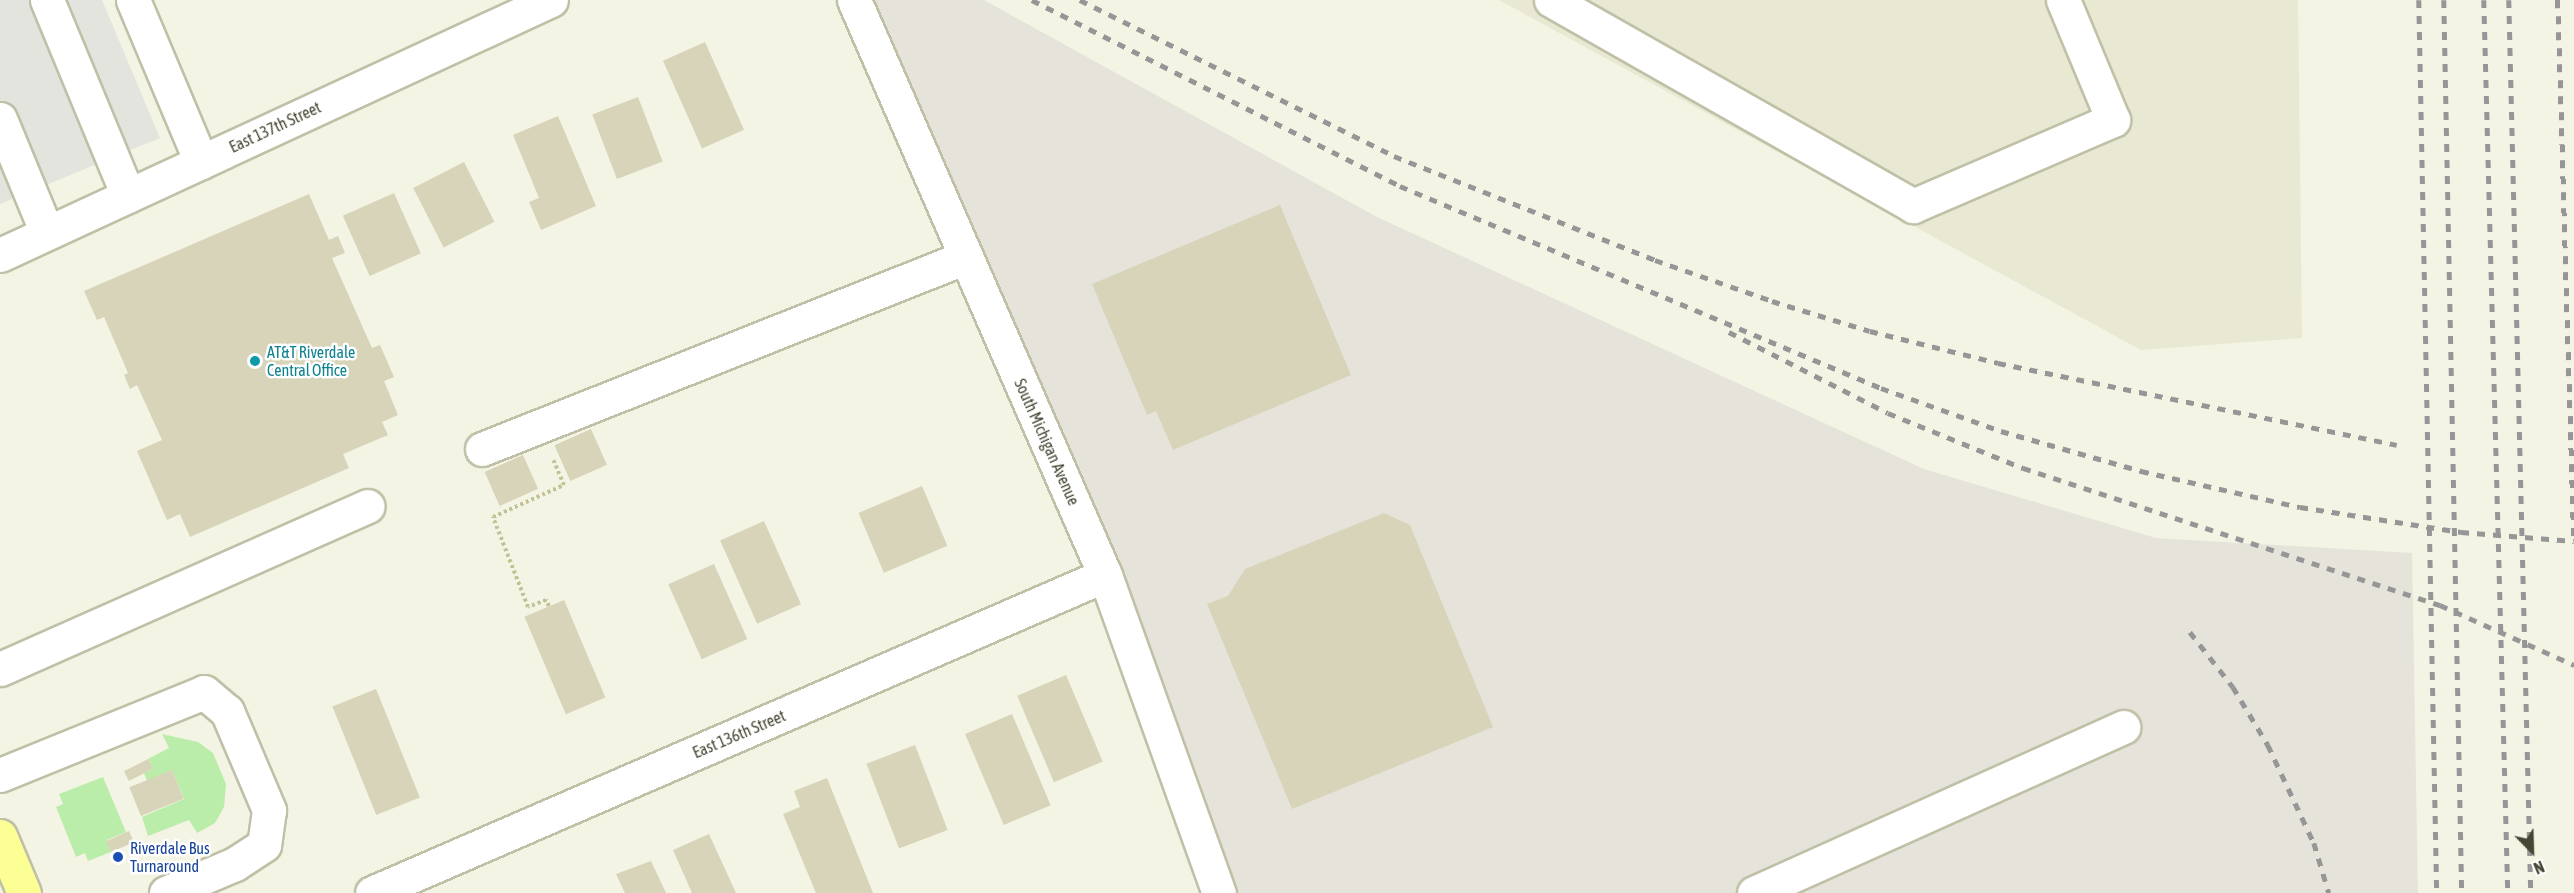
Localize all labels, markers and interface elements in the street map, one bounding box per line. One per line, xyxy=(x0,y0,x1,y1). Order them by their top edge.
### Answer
street label: East 137th Street xyxy=(226,97,324,157)
place label: AT&T Riverdale Central Office xyxy=(267,342,355,380)
marker: AT&T Riverdale Central Office xyxy=(248,354,262,368)
street label: South Michigan Avenue xyxy=(1010,376,1084,508)
street label: East 136th Street xyxy=(690,706,788,762)
north arrow xyxy=(2502,821,2562,881)
place label: Riverdale Bus Turnaround xyxy=(130,838,210,876)
marker: Riverdale Bus Turnaround xyxy=(111,850,125,864)
text: N xyxy=(2531,857,2547,878)

